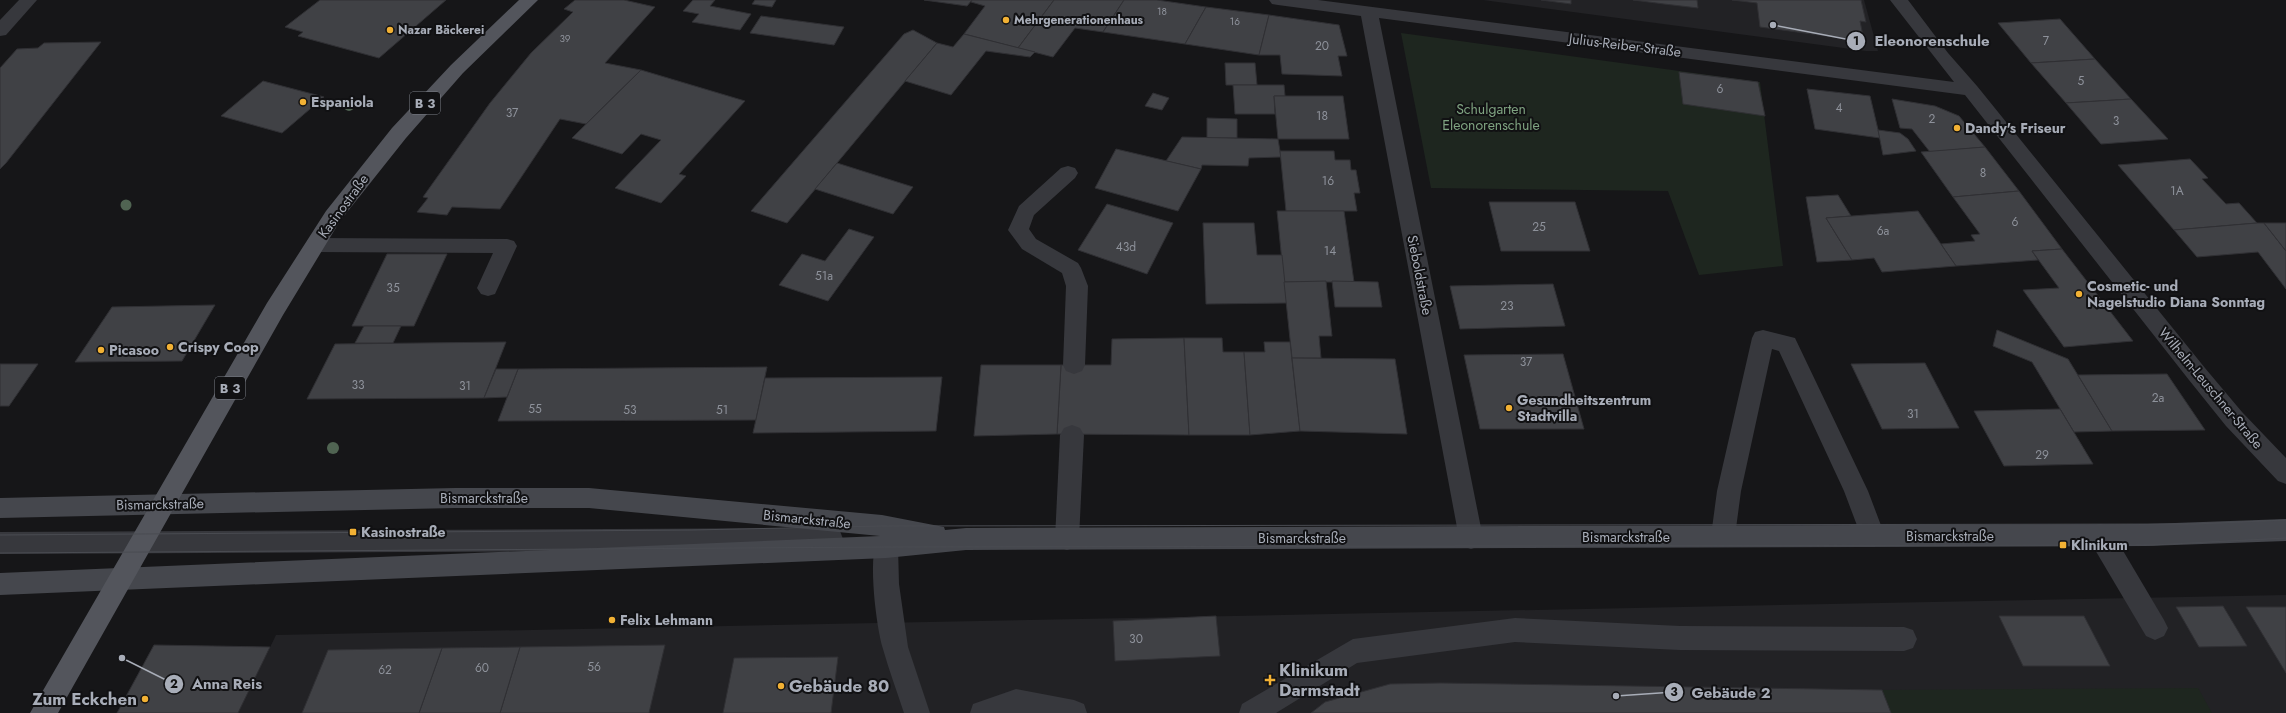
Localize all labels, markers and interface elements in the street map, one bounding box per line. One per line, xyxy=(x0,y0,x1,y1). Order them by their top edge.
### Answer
house number: 18 xyxy=(1157,4,1167,19)
place label: Mehrgenerationenhaus xyxy=(1014,11,1144,29)
house number: 16 xyxy=(1230,14,1240,29)
marker: Mehrgenerationenhaus xyxy=(1001,15,1011,25)
place label: Nazar Bäckerei xyxy=(398,21,484,39)
marker: Nazar Bäckerei xyxy=(385,25,395,35)
street label: Julius-Reiber-Straße xyxy=(1566,28,1682,62)
callout: Eleonorenschule xyxy=(1846,28,1997,55)
text: Eleonorenschule xyxy=(1874,30,1990,52)
house number: 39 xyxy=(559,31,571,46)
text: 1 xyxy=(1853,32,1859,50)
house number: 7 xyxy=(2043,32,2050,50)
house number: 20 xyxy=(1315,37,1329,55)
house number: 5 xyxy=(2078,72,2085,90)
house number: 6 xyxy=(1717,80,1724,98)
place label: Espaniola xyxy=(311,92,374,112)
road number: B 3 xyxy=(410,92,440,114)
marker: Espaniola xyxy=(298,97,308,107)
park label: Schulgarten Eleonorenschule xyxy=(1442,99,1540,135)
house number: 4 xyxy=(1836,99,1843,117)
house number: 37 xyxy=(506,104,519,122)
house number: 18 xyxy=(1316,107,1328,125)
house number: 2 xyxy=(1929,110,1936,128)
house number: 3 xyxy=(2113,112,2120,130)
place label: Dandy's Friseur xyxy=(1965,118,2066,138)
marker: Dandy's Friseur xyxy=(1952,123,1962,133)
house number: 8 xyxy=(1980,164,1986,182)
street label: Kasinostraße xyxy=(313,170,373,242)
house number: 16 xyxy=(1322,172,1334,190)
house number: 1A xyxy=(2170,182,2184,200)
house number: 6 xyxy=(2012,213,2019,231)
house number: 25 xyxy=(1532,218,1546,236)
house number: 6a xyxy=(1877,222,1890,240)
street label: Sieboldstraße xyxy=(1402,233,1438,317)
house number: 43d xyxy=(1116,238,1136,256)
house number: 14 xyxy=(1324,242,1336,260)
house number: 51a xyxy=(815,267,833,285)
place label: Cosmetic- und Nagelstudio Diana Sonntag xyxy=(2087,276,2265,312)
house number: 35 xyxy=(386,279,400,297)
marker: Cosmetic- und Nagelstudio Diana Sonntag xyxy=(2074,289,2084,299)
house number: 23 xyxy=(1500,297,1514,315)
street label: Wilhelm-Leuschner-Straße xyxy=(2154,323,2268,453)
place label: Crispy Coop xyxy=(178,337,259,357)
place label: Picasoo xyxy=(109,340,159,360)
marker: Crispy Coop xyxy=(165,342,175,352)
marker: Picasoo xyxy=(96,345,106,355)
house number: 37 xyxy=(1520,353,1533,371)
house number: 33 xyxy=(351,376,365,394)
road number: B 3 xyxy=(215,377,245,399)
house number: 31 xyxy=(459,377,471,395)
house number: 2a xyxy=(2152,389,2165,407)
place label: Gesundheitszentrum Stadtvilla xyxy=(1517,390,1651,426)
house number: 55 xyxy=(528,400,542,418)
house number: 53 xyxy=(623,401,637,419)
house number: 51 xyxy=(716,401,728,419)
marker: Gesundheitszentrum Stadtvilla xyxy=(1504,403,1514,413)
house number: 31 xyxy=(1907,405,1919,423)
house number: 29 xyxy=(2035,446,2049,464)
street label: Bismarckstraße xyxy=(440,488,528,508)
street label: Bismarckstraße xyxy=(116,493,204,515)
street label: Bismarckstraße xyxy=(762,504,852,534)
place label: Kasinostraße xyxy=(361,522,446,542)
street label: Bismarckstraße xyxy=(1906,526,1994,546)
marker: Kasinostraße xyxy=(348,527,358,537)
street label: Bismarckstraße xyxy=(1582,527,1670,547)
street label: Bismarckstraße xyxy=(1258,528,1346,548)
place label: Klinikum xyxy=(2071,535,2128,555)
marker: Klinikum xyxy=(2058,540,2068,550)
place label: Felix Lehmann xyxy=(620,610,713,630)
marker: Felix Lehmann xyxy=(607,615,617,625)
house number: 30 xyxy=(1129,630,1143,648)
house number: 56 xyxy=(587,658,601,676)
place label: Klinikum Darmstadt xyxy=(1279,658,1360,702)
house number: 60 xyxy=(475,659,489,677)
house number: 62 xyxy=(378,661,392,679)
callout: Anna Reis xyxy=(164,670,270,697)
text: Anna Reis xyxy=(191,673,262,695)
place label: Gebäude 80 xyxy=(789,674,889,698)
marker: Klinikum Darmstadt xyxy=(1264,674,1276,686)
text: 2 xyxy=(170,675,178,693)
callout: Gebäude 2 xyxy=(1664,679,1779,706)
marker: Gebäude 80 xyxy=(776,681,786,691)
text: Gebäude 2 xyxy=(1691,682,1771,704)
text: 3 xyxy=(1670,683,1678,701)
place label: Zum Eckchen xyxy=(32,687,137,711)
marker: Zum Eckchen xyxy=(140,694,150,704)

